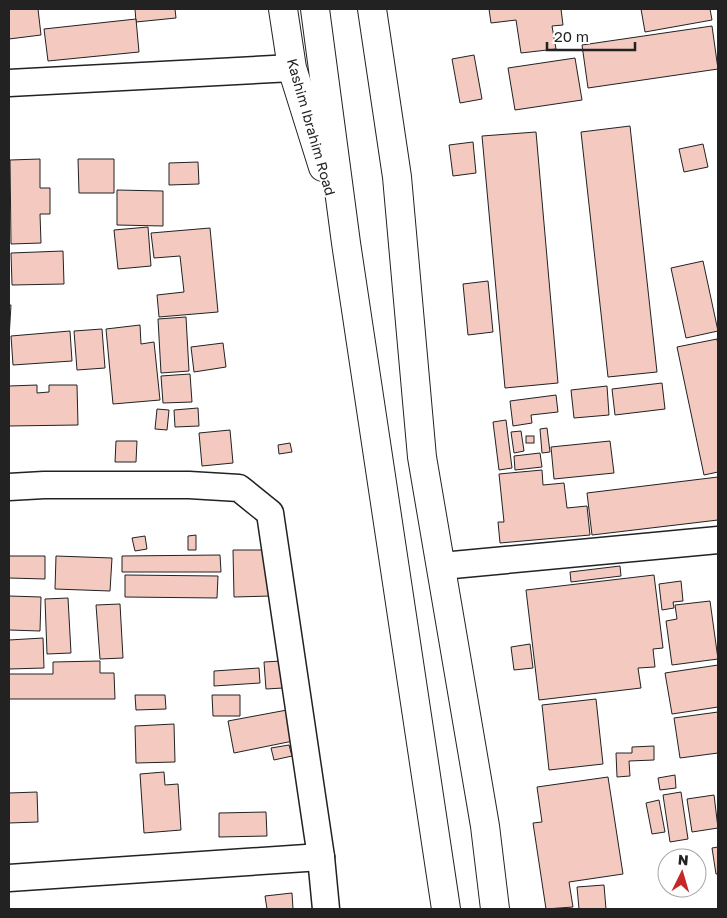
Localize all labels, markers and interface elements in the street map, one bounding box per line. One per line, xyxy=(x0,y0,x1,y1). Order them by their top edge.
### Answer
scale bar xyxy=(547,20,634,52)
text: 20 m xyxy=(554,27,589,45)
street label: Kashim Ibrahim Road xyxy=(284,56,339,197)
north arrow xyxy=(657,848,707,898)
text: N xyxy=(677,851,689,868)

